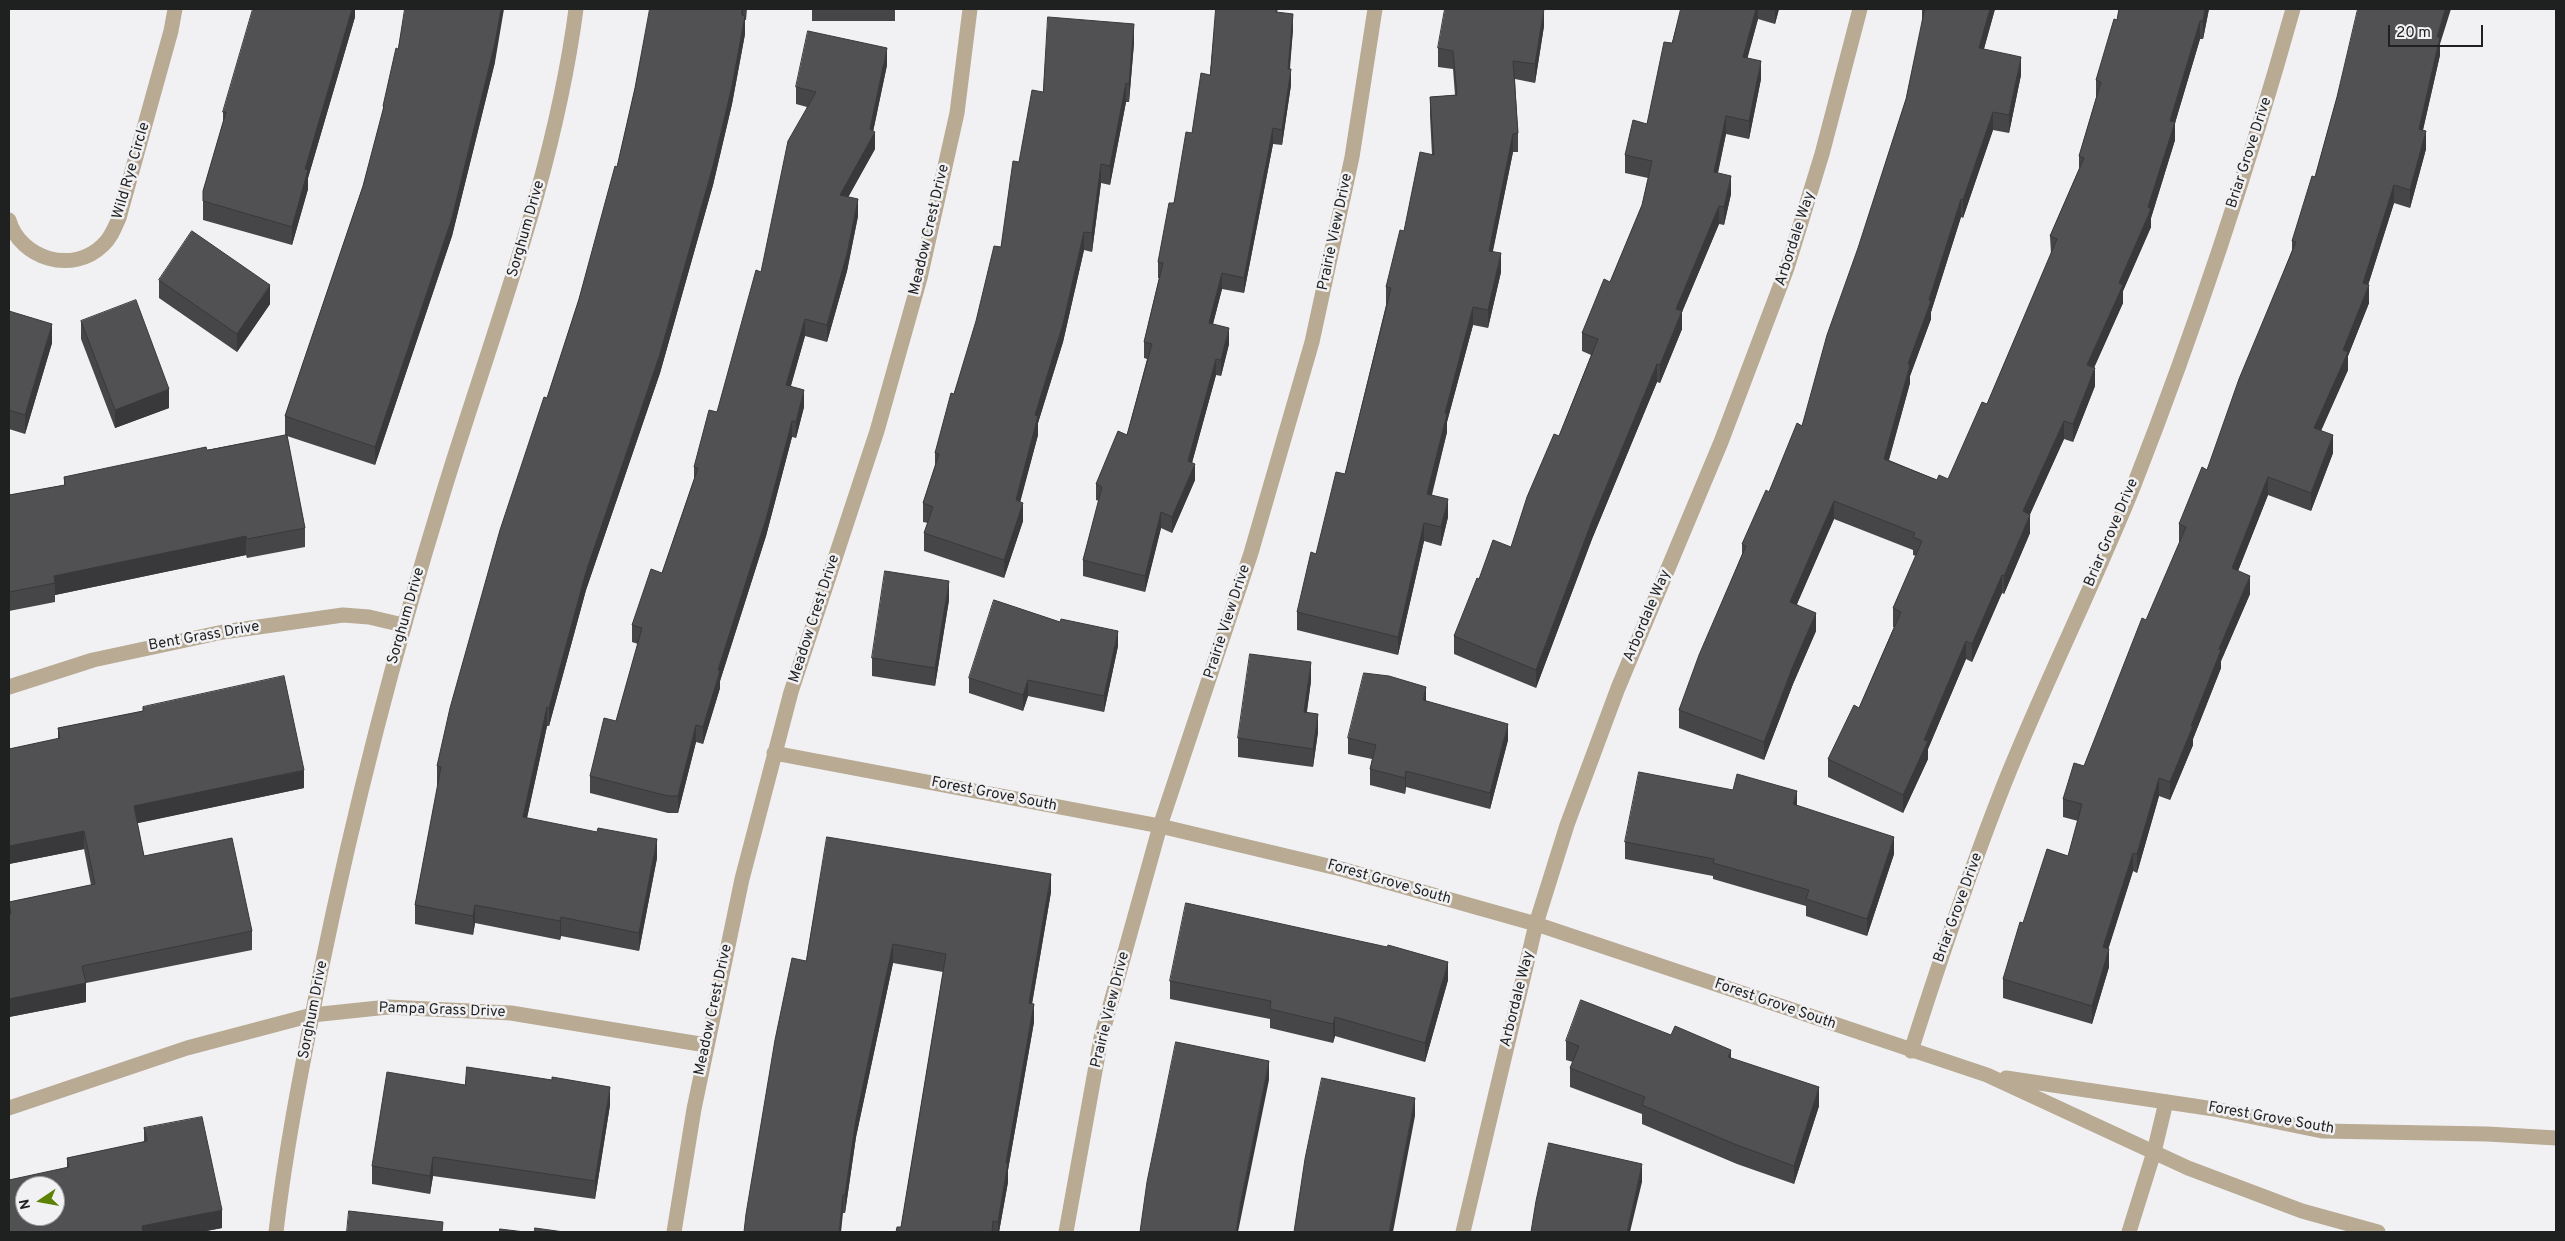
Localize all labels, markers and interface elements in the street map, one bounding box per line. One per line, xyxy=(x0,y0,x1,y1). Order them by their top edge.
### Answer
scale bar xyxy=(2390,15,2485,47)
text: 20 m xyxy=(2396,24,2431,43)
street label: Briar Grove Drive xyxy=(2224,95,2276,211)
street label: Wild Rye Circle xyxy=(110,120,154,222)
street label: Meadow Crest Drive xyxy=(906,163,954,297)
street label: Prairie View Drive xyxy=(1315,172,1357,292)
street label: Sorghum Drive xyxy=(505,179,549,279)
street label: Arbordale Way xyxy=(1772,190,1820,288)
street label: Briar Grove Drive xyxy=(2081,476,2143,590)
street label: Meadow Crest Drive xyxy=(786,553,844,685)
street label: Prairie View Drive xyxy=(1201,563,1255,681)
street label: Sorghum Drive xyxy=(385,566,429,666)
street label: Arbordale Way xyxy=(1621,567,1675,665)
street label: Bent Grass Drive xyxy=(147,618,261,656)
street label: Forest Grove South xyxy=(930,774,1058,816)
street label: Briar Grove Drive xyxy=(1931,851,1987,965)
street label: Forest Grove South xyxy=(1325,857,1453,909)
street label: Meadow Crest Drive xyxy=(691,943,737,1077)
street label: Arbordale Way xyxy=(1497,949,1539,1049)
street label: Prairie View Drive xyxy=(1088,950,1134,1070)
street label: Sorghum Drive xyxy=(296,959,332,1061)
street label: Forest Grove South xyxy=(1712,976,1838,1034)
street label: Pampa Grass Drive xyxy=(378,1000,506,1022)
street label: Forest Grove South xyxy=(2207,1099,2335,1139)
north arrow xyxy=(15,1176,65,1226)
text: N xyxy=(16,1197,35,1211)

